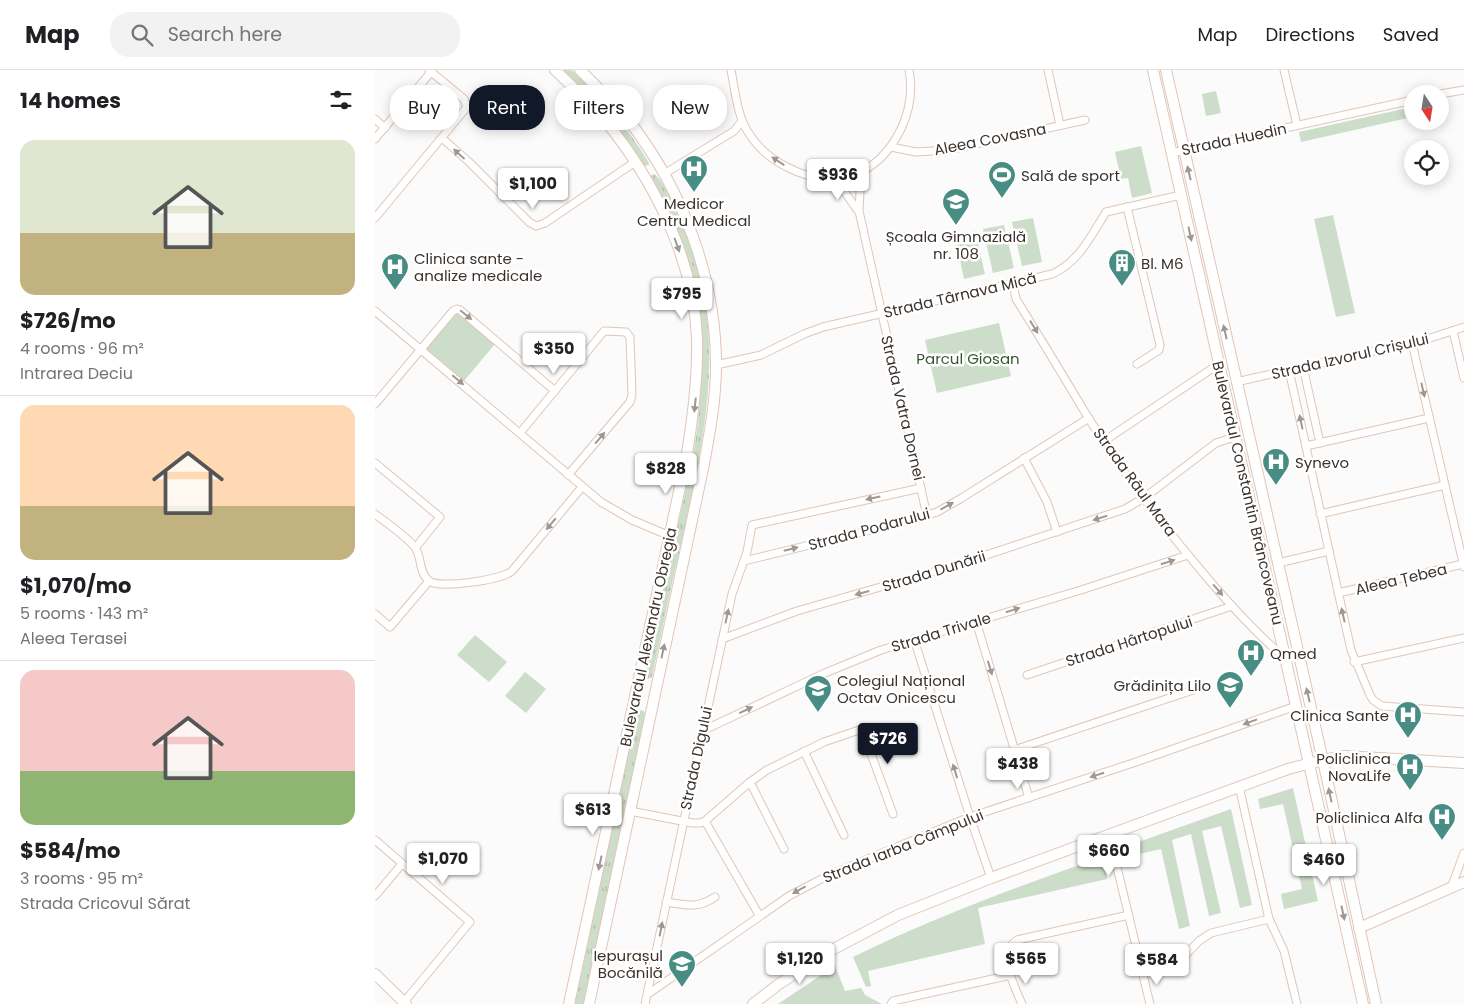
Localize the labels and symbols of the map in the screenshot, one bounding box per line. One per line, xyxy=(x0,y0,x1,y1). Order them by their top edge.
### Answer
north arrow xyxy=(1404,85,1449,130)
street label: Aleea Covasna xyxy=(932,118,1048,160)
street label: Strada Huedin xyxy=(1179,118,1289,160)
one-way arrow xyxy=(454,148,466,160)
hospital icon: Medicor Centru Medical xyxy=(679,154,709,193)
one-way arrow xyxy=(771,157,785,166)
pin: $936 xyxy=(808,158,868,201)
sports icon: Sală de sport xyxy=(987,160,1017,199)
place label: Sală de sport xyxy=(1021,165,1120,186)
one-way arrow xyxy=(1185,166,1193,181)
pin: $1,100 xyxy=(492,168,574,210)
school or university icon: Școala Gimnazială nr. 108 xyxy=(941,187,971,226)
place label: Medicor Centru Medical xyxy=(637,193,751,231)
place label: Școala Gimnazială nr. 108 xyxy=(886,226,1026,264)
one-way arrow xyxy=(1186,227,1194,242)
one-way arrow xyxy=(674,238,681,253)
place label: Clinica sante - analize medicale xyxy=(414,248,542,286)
building icon: Bl. M6 xyxy=(1107,248,1137,287)
hospital icon: Clinica sante - analize medicale xyxy=(380,252,410,291)
place label: Bl. M6 xyxy=(1141,253,1183,274)
street label: Strada Târnava Mică xyxy=(881,267,1039,323)
pin: $795 xyxy=(652,278,712,320)
one-way arrow xyxy=(460,310,473,321)
one-way arrow xyxy=(1029,321,1038,334)
one-way arrow xyxy=(1221,324,1229,340)
street label: Strada Izvorul Crișului xyxy=(1269,328,1431,384)
pin: $350 xyxy=(524,332,584,375)
street label: Strada Vatra Dornei xyxy=(876,333,930,483)
park label: Parcul Giosan xyxy=(916,348,1020,369)
street label: Bulevardul Constantin Brâncoveanu xyxy=(1207,359,1289,627)
one-way arrow xyxy=(451,375,464,386)
one-way arrow xyxy=(1419,382,1427,398)
one-way arrow xyxy=(691,398,699,414)
one-way arrow xyxy=(1296,413,1304,429)
street label: Strada Râul Mara xyxy=(1088,423,1182,541)
one-way arrow xyxy=(594,431,605,444)
hospital icon: Synevo xyxy=(1261,447,1291,486)
pin: $828 xyxy=(636,452,696,495)
place label: Synevo xyxy=(1295,452,1349,473)
one-way arrow xyxy=(866,494,881,502)
one-way arrow xyxy=(940,502,955,510)
street label: Strada Podarului xyxy=(806,503,932,555)
one-way arrow xyxy=(1092,514,1107,522)
one-way arrow xyxy=(546,517,557,530)
street label: Bulevardul Alexandru Obregia xyxy=(614,525,682,749)
one-way arrow xyxy=(784,545,799,553)
street label: Strada Dunării xyxy=(880,545,988,597)
one-way arrow xyxy=(1161,558,1176,566)
street label: Aleea Țebea xyxy=(1353,558,1449,600)
one-way arrow xyxy=(1212,584,1224,596)
one-way arrow xyxy=(854,589,869,597)
one-way arrow xyxy=(1005,606,1020,614)
street label: Strada Trivale xyxy=(889,607,993,657)
one-way arrow xyxy=(1339,607,1347,622)
one-way arrow xyxy=(723,609,731,624)
street label: Strada Hârtopului xyxy=(1063,611,1195,671)
hospital icon: Qmed xyxy=(1236,638,1266,677)
one-way arrow xyxy=(660,643,668,659)
place label: Qmed xyxy=(1270,643,1317,664)
one-way arrow xyxy=(986,661,994,676)
place label: Colegiul Național Octav Onicescu xyxy=(837,670,965,708)
school or university icon: Grădinița Lilo xyxy=(1215,670,1245,709)
school or university icon: Colegiul Național Octav Onicescu xyxy=(803,674,833,713)
place label: Grădinița Lilo xyxy=(1113,675,1211,696)
one-way arrow xyxy=(1304,688,1312,703)
hospital icon: Clinica Sante xyxy=(1393,700,1423,739)
street label: Strada Digului xyxy=(675,704,717,812)
place label: Clinica Sante xyxy=(1290,705,1389,726)
one-way arrow xyxy=(739,706,754,714)
one-way arrow xyxy=(1243,719,1258,726)
pin: $726 xyxy=(858,722,918,765)
pin: $438 xyxy=(988,748,1048,790)
place label: Policlinica NovaLife xyxy=(1316,748,1391,786)
hospital icon: Policlinica NovaLife xyxy=(1395,752,1425,791)
one-way arrow xyxy=(951,763,958,778)
one-way arrow xyxy=(1089,772,1104,780)
one-way arrow xyxy=(1326,786,1334,802)
pin: $613 xyxy=(563,794,623,836)
hospital icon: Policlinica Alfa xyxy=(1427,802,1457,841)
street label: Strada Iarba Câmpului xyxy=(819,804,987,888)
place label: Policlinica Alfa xyxy=(1315,807,1423,828)
pin: $660 xyxy=(1079,834,1139,877)
pin: $1,070 xyxy=(402,842,484,885)
pin: $460 xyxy=(1294,844,1354,886)
one-way arrow xyxy=(596,855,604,870)
one-way arrow xyxy=(791,886,806,894)
one-way arrow xyxy=(1339,905,1347,920)
one-way arrow xyxy=(657,922,665,937)
pin: $1,120 xyxy=(759,942,841,985)
pin: $565 xyxy=(996,942,1056,985)
pin: $584 xyxy=(1127,944,1187,986)
place label: Iepurașul Bocănilă xyxy=(593,945,663,983)
school or university icon: Iepurașul Bocănilă xyxy=(667,949,697,988)

